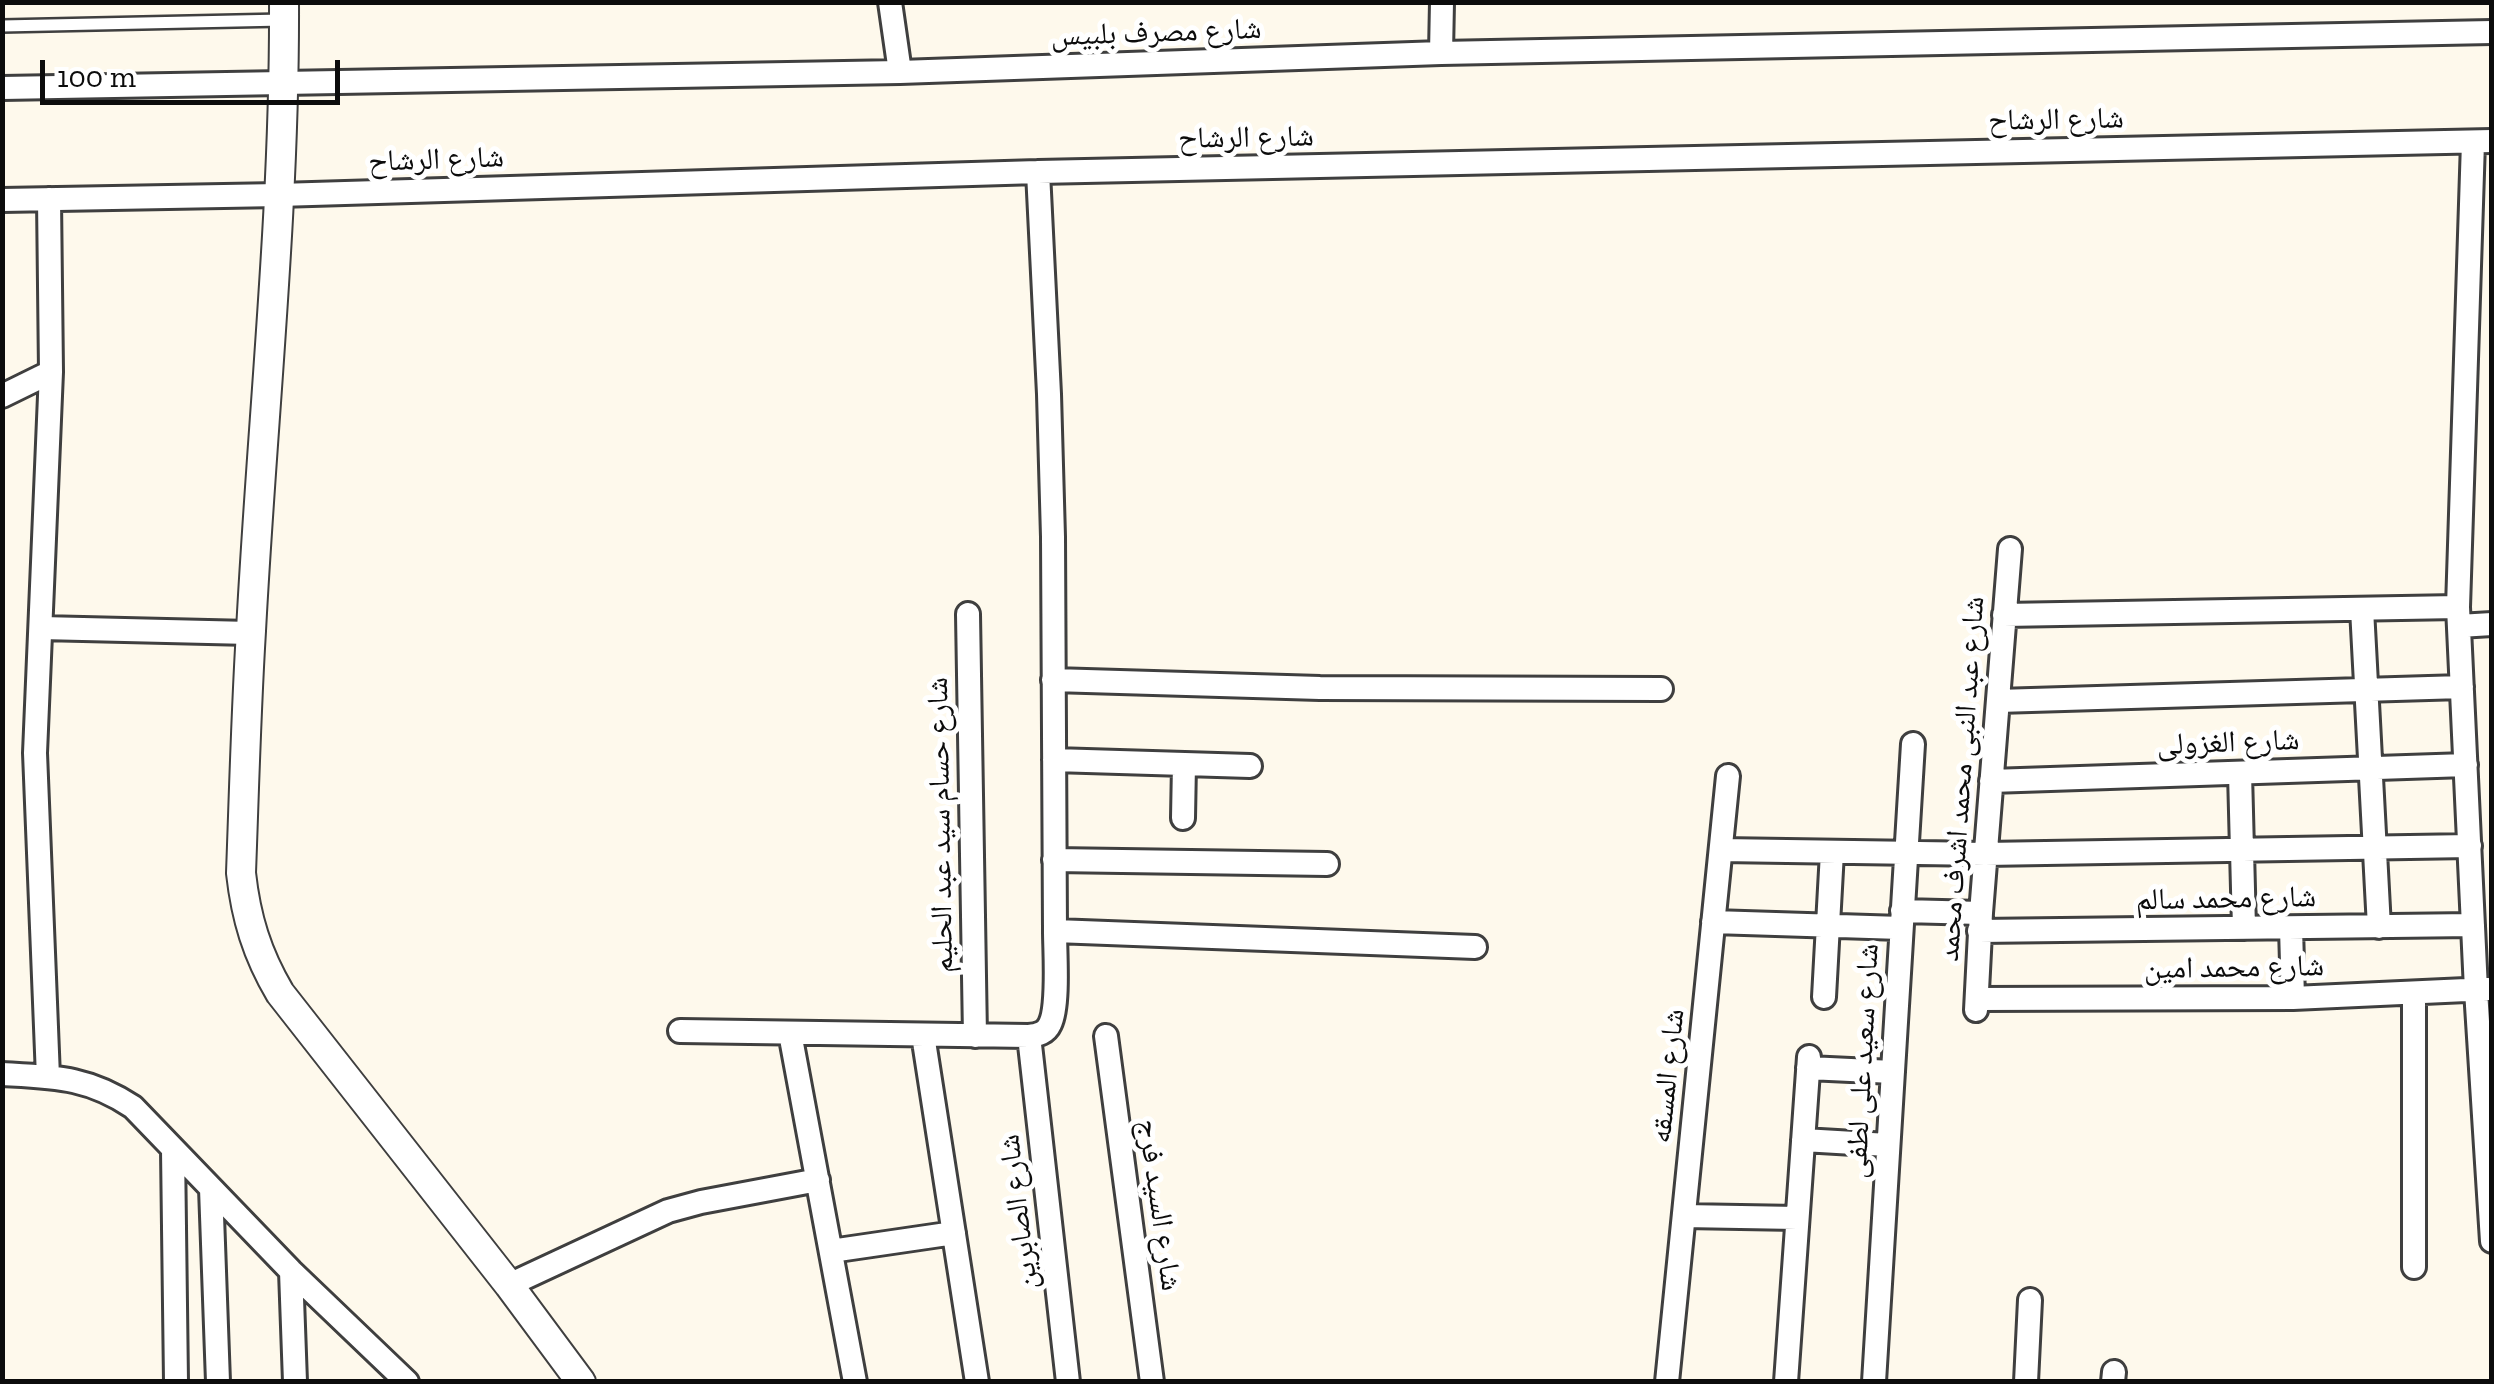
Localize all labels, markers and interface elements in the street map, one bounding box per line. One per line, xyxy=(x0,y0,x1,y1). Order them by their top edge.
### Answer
street label: شارع مصرف بلبيس xyxy=(1050,11,1262,55)
scale bar xyxy=(45,40,345,102)
text: 100 m xyxy=(57,59,136,95)
street label: شارع الرشاح xyxy=(1988,101,2124,139)
street label: شارع الرشاح xyxy=(1178,119,1314,157)
street label: شارع الرشاح xyxy=(367,140,505,180)
street label: شارع عبد النبى محمد اشرف محمد xyxy=(1931,595,1993,963)
street label: شارع حسام سيد عبد الحليم xyxy=(920,677,962,973)
street label: شارع الغزولى xyxy=(2156,723,2300,763)
street label: شارع محمد سالم xyxy=(2135,879,2317,919)
street label: شارع سعيد على لطفى xyxy=(1839,943,1887,1179)
street label: شارع محمد امين xyxy=(2144,948,2324,988)
street label: شارع المسقه xyxy=(1643,1007,1693,1145)
street label: شارع السيد فرج xyxy=(1129,1117,1189,1293)
street label: شارع الصابرين xyxy=(992,1132,1046,1292)

